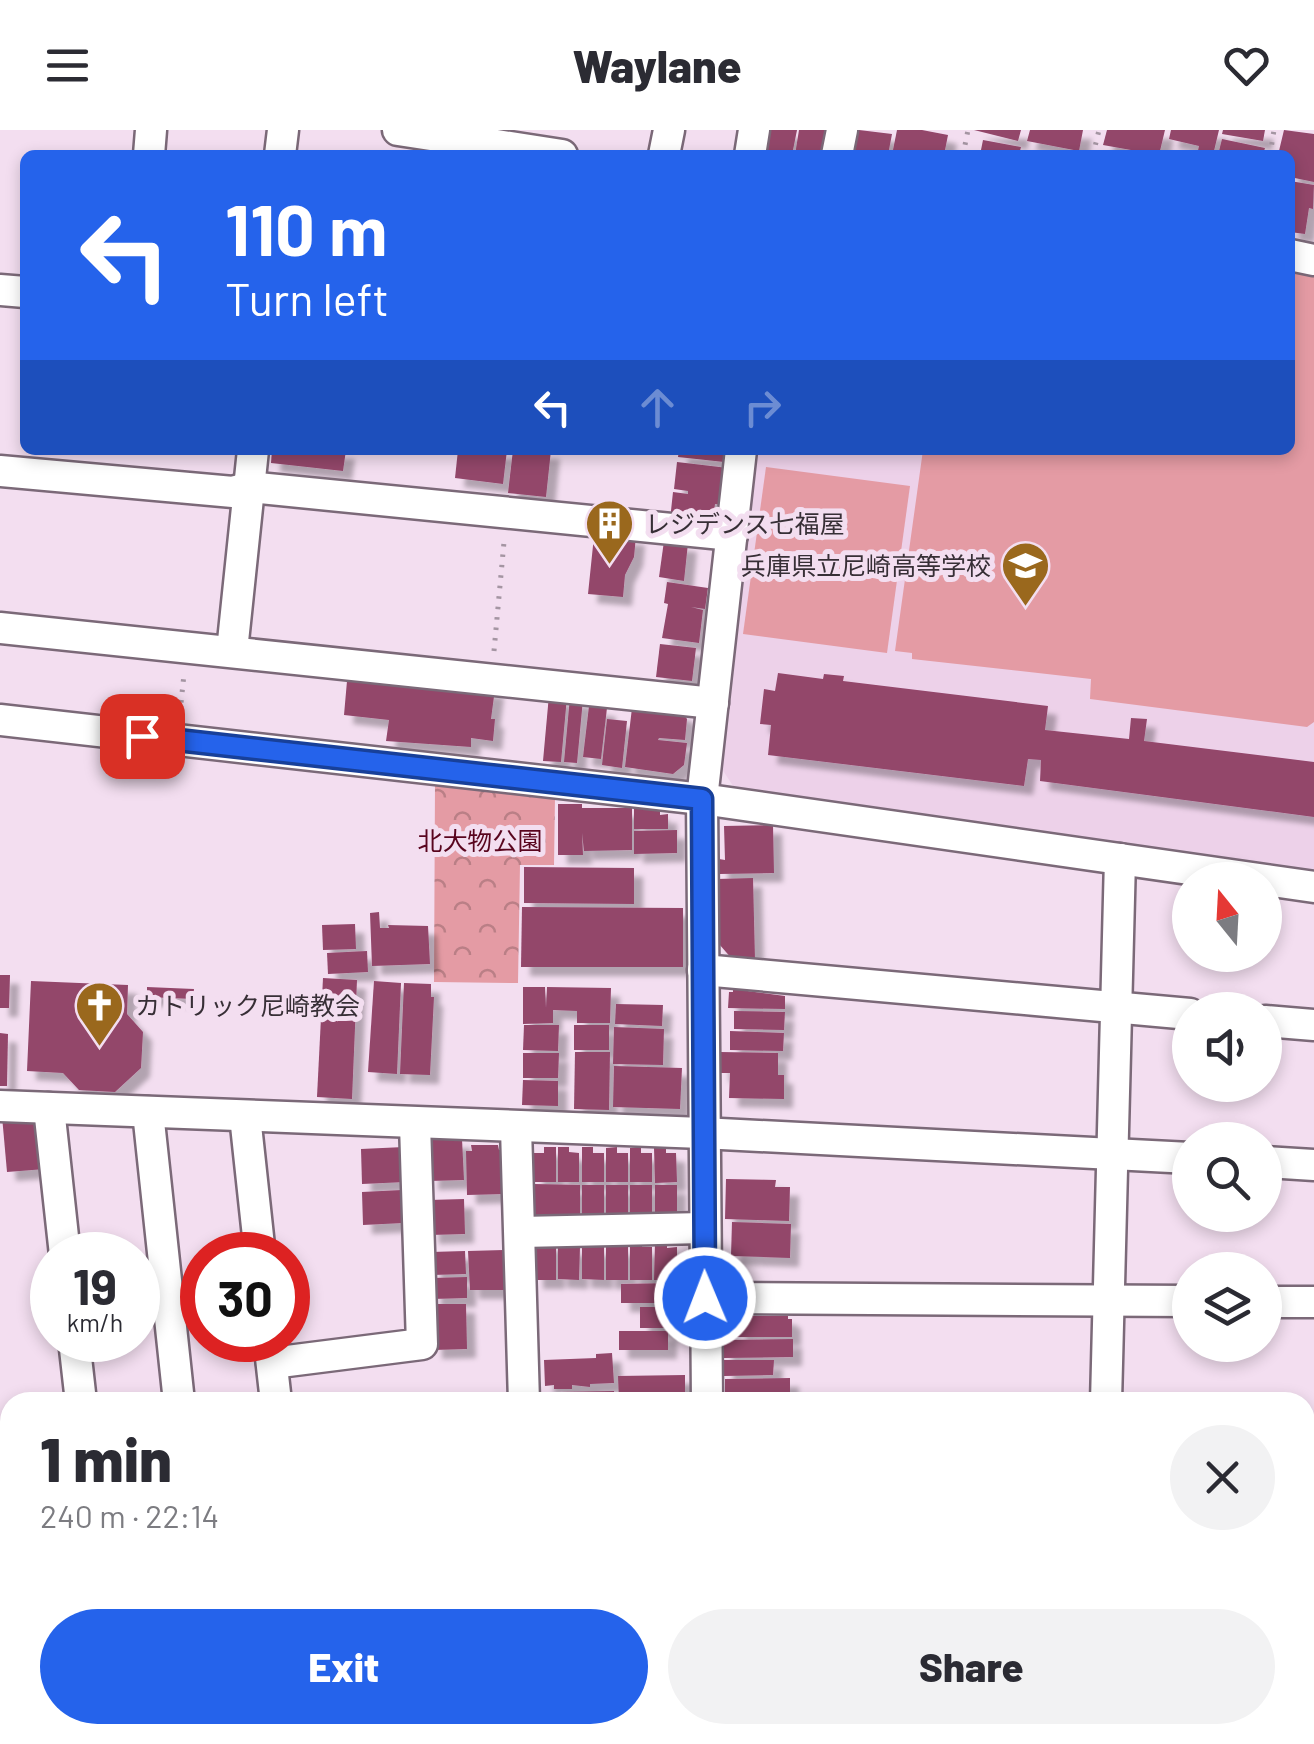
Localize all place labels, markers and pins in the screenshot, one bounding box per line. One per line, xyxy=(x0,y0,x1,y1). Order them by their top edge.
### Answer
building icon: レジデンス七福屋 xyxy=(584,498,636,566)
place label: レジデンス七福屋 xyxy=(645,508,845,538)
school or university icon: 兵庫県立尼崎高等学校 xyxy=(1000,540,1052,608)
place label: 兵庫県立尼崎高等学校 xyxy=(741,550,991,580)
pin xyxy=(100,694,185,779)
church icon: カトリック尼崎教会 xyxy=(74,980,126,1048)
place label: カトリック尼崎教会 xyxy=(135,990,360,1020)

